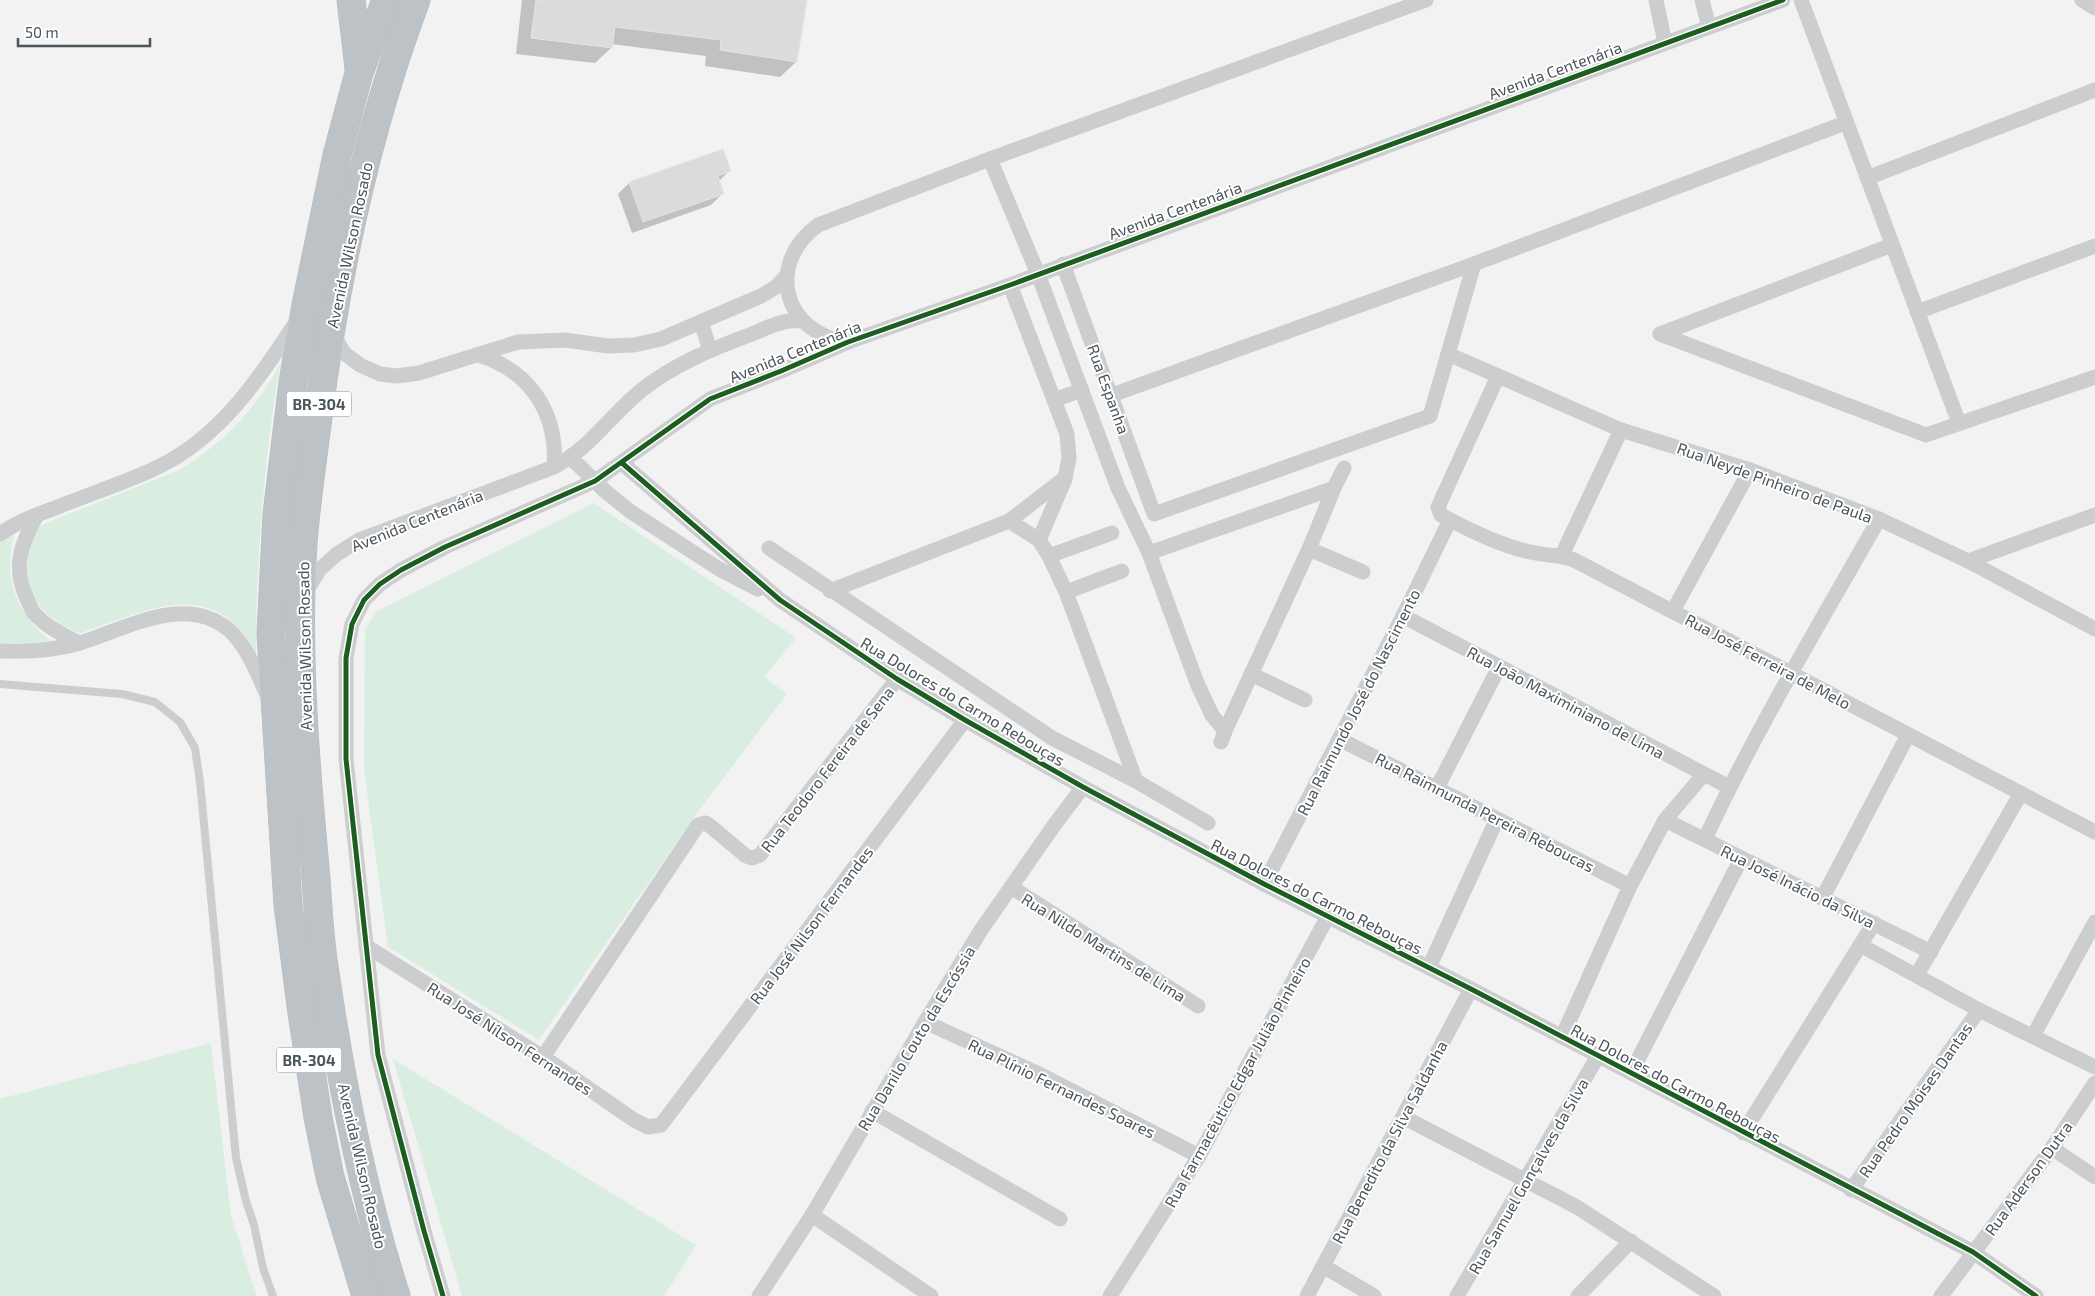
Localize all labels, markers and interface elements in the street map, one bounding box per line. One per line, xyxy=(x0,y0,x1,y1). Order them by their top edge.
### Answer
scale bar xyxy=(18,15,150,47)
text: 50 m xyxy=(25,23,59,41)
street label: Avenida Centenária xyxy=(1486,37,1624,103)
street label: Avenida Wilson Rosado xyxy=(322,160,376,330)
street label: Avenida Centenária xyxy=(1106,177,1244,243)
street label: Avenida Centenária xyxy=(726,316,864,386)
street label: Rua Espanha xyxy=(1084,342,1134,436)
road number: BR-304 xyxy=(286,392,352,416)
street label: Rua Neyde Pinheiro de Paula xyxy=(1675,438,1875,526)
street label: Avenida Centenária xyxy=(348,485,486,555)
street label: Avenida Wilson Rosado xyxy=(293,561,315,731)
street label: Rua Raimundo José do Nascimento xyxy=(1292,586,1424,818)
street label: Rua José Ferreira de Melo xyxy=(1682,609,1854,713)
street label: Rua Dolores do Carmo Rebouças xyxy=(857,632,1068,770)
street label: Rua João Maximiniano de Lima xyxy=(1464,642,1668,762)
street label: Rua Teodoro Fereira de Sena xyxy=(756,682,898,856)
street label: Rua Raimnunda Pereira Reboucas xyxy=(1372,748,1598,876)
street label: Rua Dolores do Carmo Rebouças xyxy=(1208,834,1426,959)
street label: Rua José Inácio da Silva xyxy=(1718,841,1878,931)
street label: Rua José Nilson Fernandes xyxy=(745,842,877,1008)
street label: Rua Nildo Martins de Lima xyxy=(1018,889,1190,1005)
street label: Rua Danilo Couto da Escóssia xyxy=(853,942,979,1134)
street label: Rua Farmacêutico Edgar Julião Pinheiro xyxy=(1160,954,1314,1210)
street label: Rua José Nílson Fernandes xyxy=(424,978,596,1098)
street label: Rua Pedro Moises Dantas xyxy=(1854,1019,1976,1181)
street label: Rua Dolores do Carmo Rebouças xyxy=(1567,1020,1784,1147)
street label: Rua Plínio Fernandes Soares xyxy=(966,1034,1158,1142)
street label: Rua Benedito da Silva Saldanha xyxy=(1327,1037,1451,1247)
road number: BR-304 xyxy=(276,1048,342,1072)
street label: Rua Samuel Gonçalves da Silva xyxy=(1464,1075,1593,1278)
street label: Avenida Wilson Rosado xyxy=(335,1081,391,1251)
street label: Rua Aderson Dutra xyxy=(1980,1117,2076,1239)

